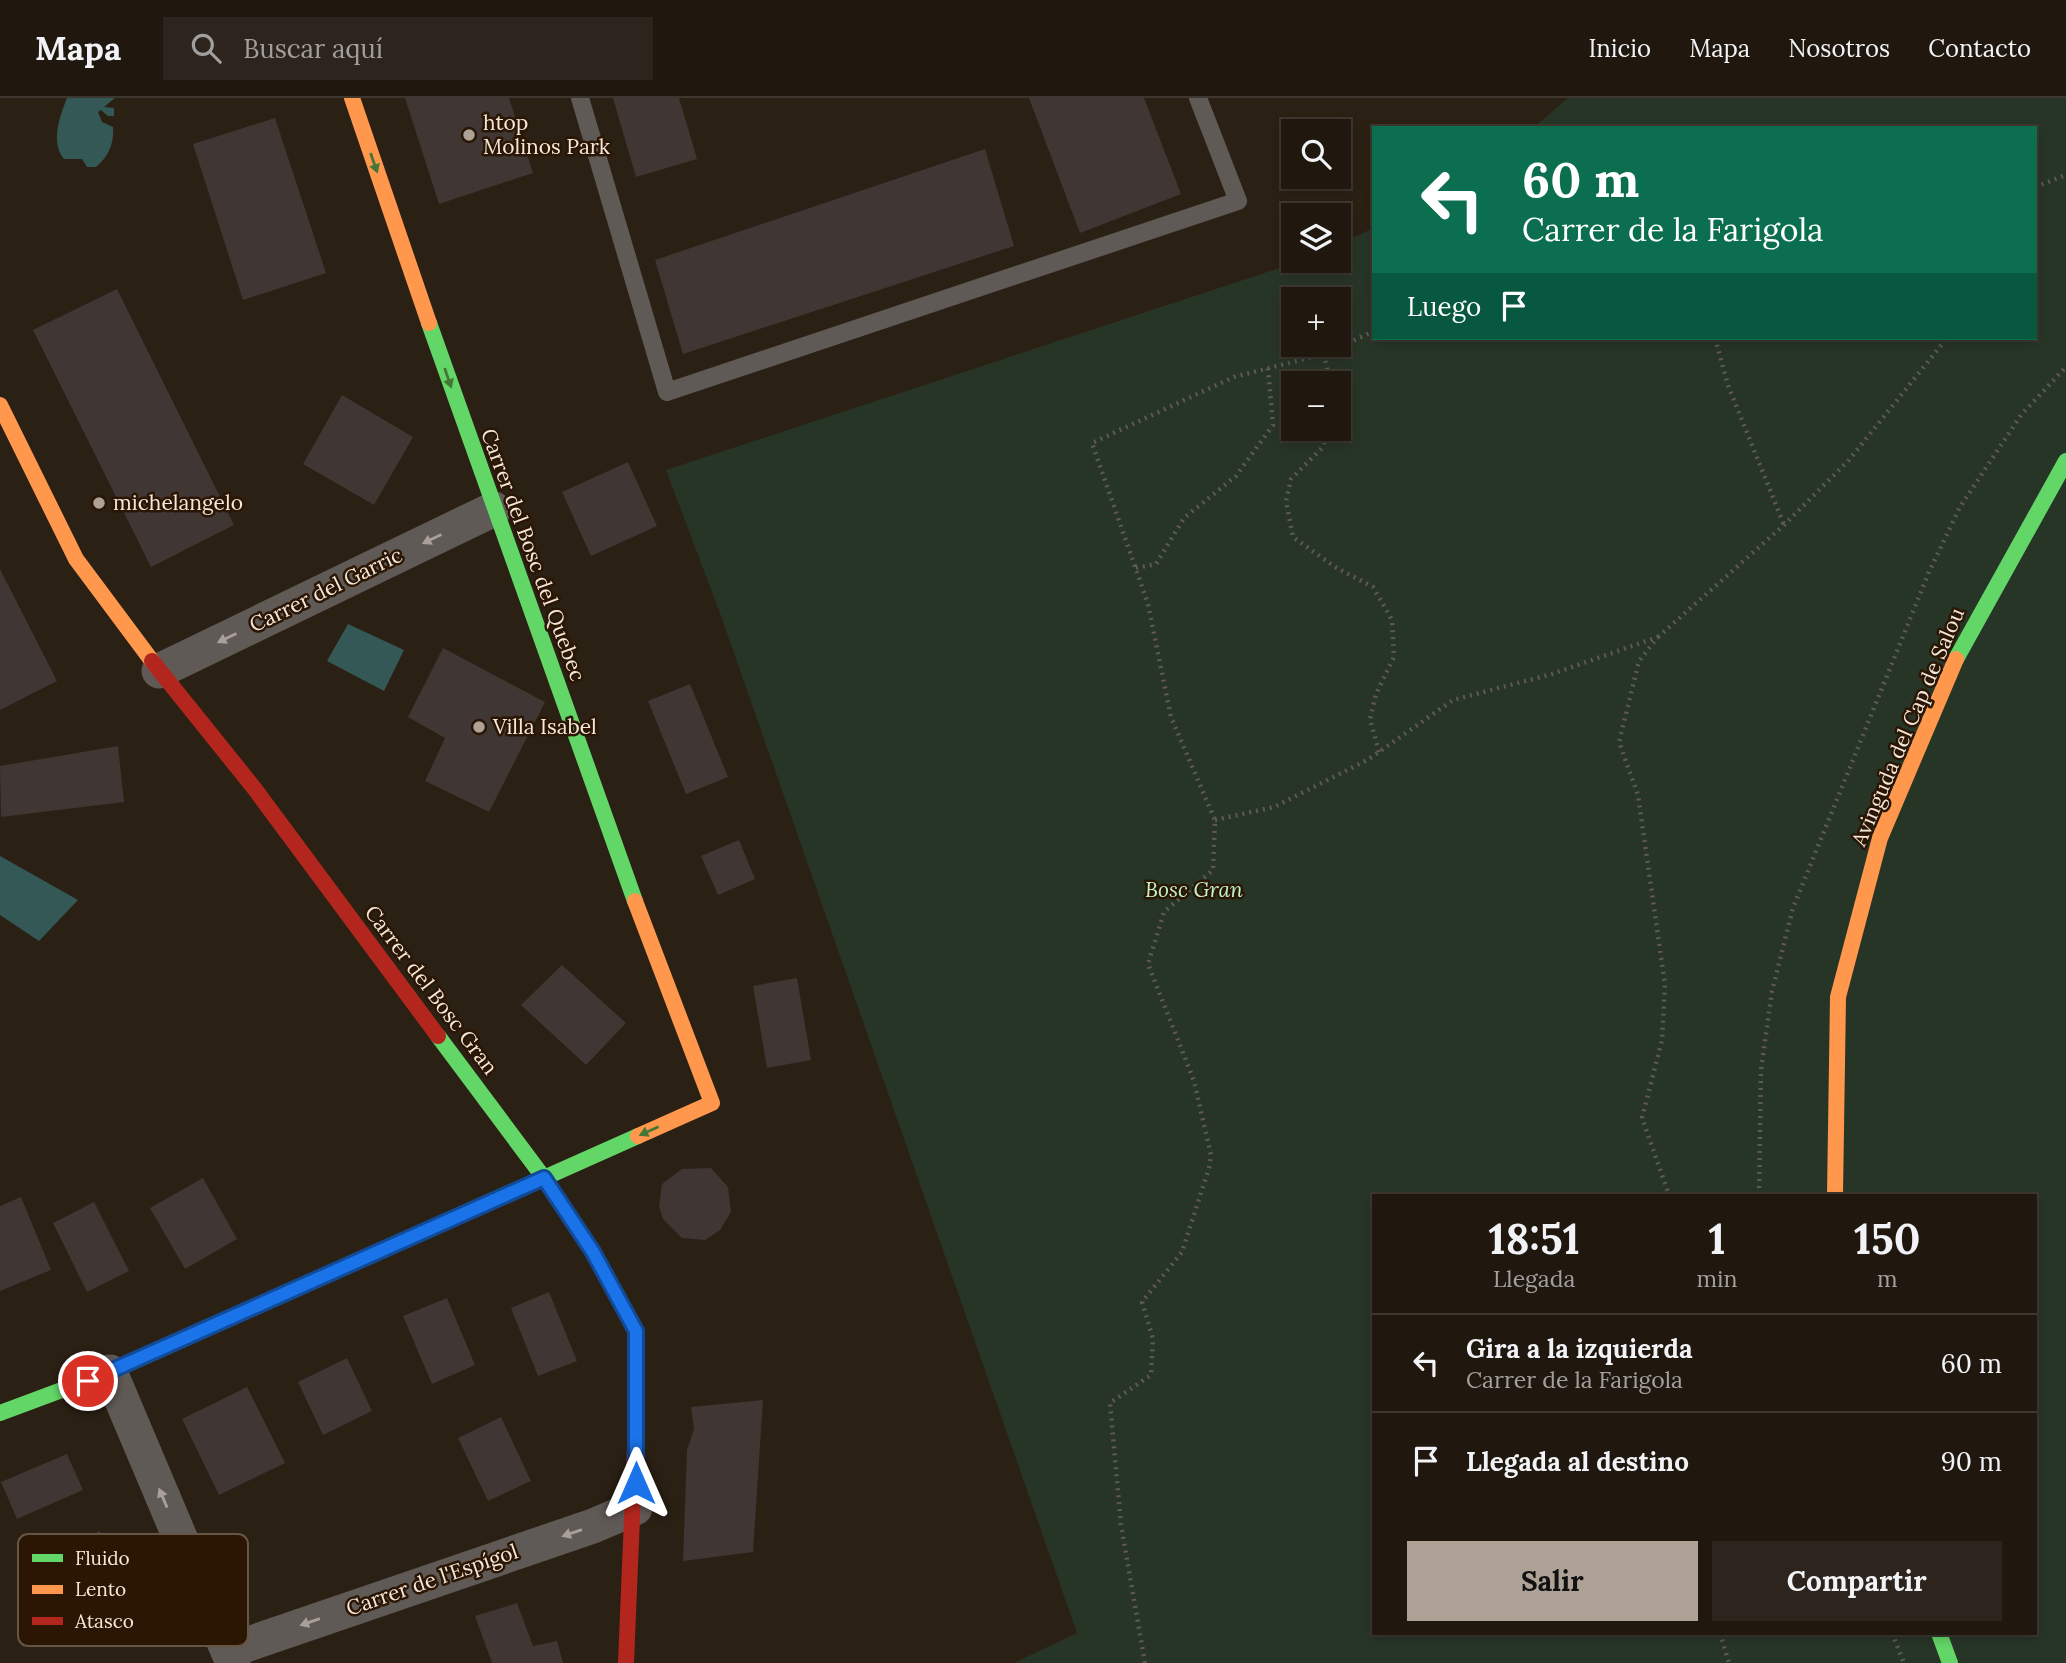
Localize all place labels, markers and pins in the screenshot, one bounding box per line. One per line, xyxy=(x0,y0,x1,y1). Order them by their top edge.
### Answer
place label: htop Molinos Park xyxy=(483,109,611,160)
marker: htop Molinos Park xyxy=(461,127,477,143)
place label: michelangelo xyxy=(113,489,243,516)
marker: michelangelo xyxy=(91,495,107,511)
place label: Villa Isabel xyxy=(492,713,597,740)
marker: Villa Isabel xyxy=(471,719,487,735)
pin xyxy=(58,1351,118,1411)

